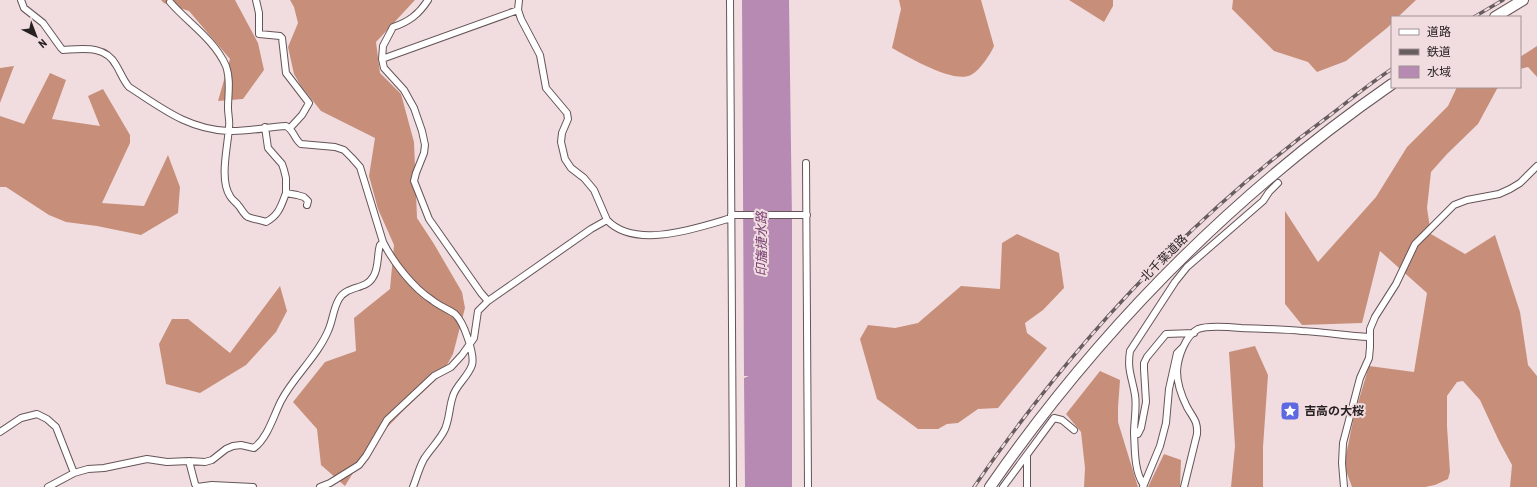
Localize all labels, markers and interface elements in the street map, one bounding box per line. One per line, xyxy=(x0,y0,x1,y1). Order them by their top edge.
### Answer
north arrow xyxy=(16,16,56,56)
legend xyxy=(1391,16,1521,88)
text: 道路 xyxy=(1427,25,1451,39)
text: N xyxy=(35,36,49,50)
text: 鉄道 xyxy=(1427,45,1451,59)
text: 水域 xyxy=(1427,65,1451,79)
water label: 印旛捷水路 xyxy=(754,211,769,277)
street label: 北千葉道路 xyxy=(1138,232,1190,284)
place icon: 吉高の大桜 xyxy=(1279,400,1301,422)
place label: 吉高の大桜 xyxy=(1304,404,1364,418)

